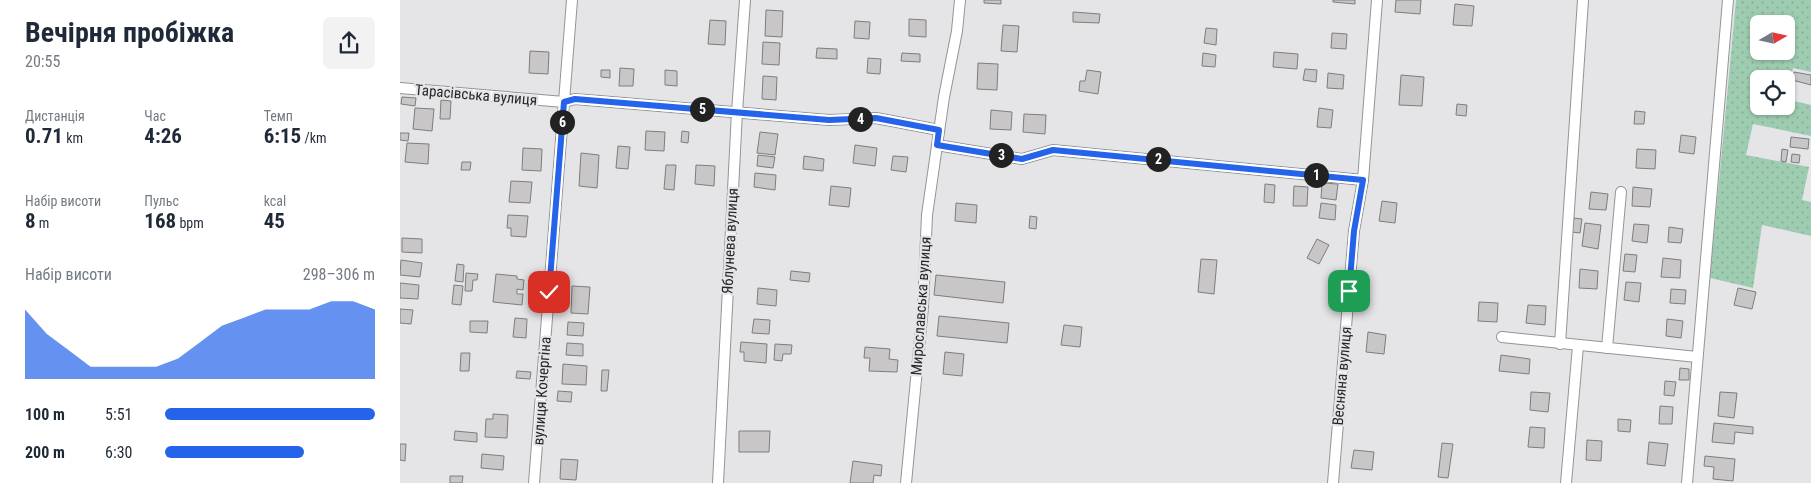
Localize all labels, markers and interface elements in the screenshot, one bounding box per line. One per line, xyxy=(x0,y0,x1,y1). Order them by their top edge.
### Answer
north arrow xyxy=(1750,15,1795,60)
map controls xyxy=(1750,15,1795,115)
text: Вечірня пробіжка xyxy=(25,16,234,49)
button: share xyxy=(323,17,375,69)
text: 20:55 xyxy=(25,52,60,71)
button: locate xyxy=(1750,70,1795,115)
street label: Тарасівська вулиця xyxy=(414,81,538,109)
pin: 5 xyxy=(690,96,714,122)
text: 5 xyxy=(699,101,706,117)
pin: 4 xyxy=(848,106,872,132)
text: Дистанція xyxy=(25,108,85,124)
text: Час xyxy=(144,108,166,124)
text: Темп xyxy=(264,108,293,124)
pin: 6 xyxy=(550,110,574,134)
text: 4 xyxy=(857,111,864,127)
text: 6 xyxy=(559,114,566,130)
text: 0.71 xyxy=(25,124,63,148)
text: 4:26 xyxy=(144,124,182,148)
text: 6:15 xyxy=(264,124,301,148)
text: km xyxy=(63,130,83,146)
text: /km xyxy=(301,130,327,146)
pin: 3 xyxy=(988,142,1014,168)
pin: 2 xyxy=(1146,146,1170,172)
text: 3 xyxy=(998,147,1005,163)
text: 2 xyxy=(1155,151,1162,167)
pin: 1 xyxy=(1304,162,1328,188)
text: 1 xyxy=(1313,167,1320,183)
street label: Яблунева вулиця xyxy=(718,187,742,295)
text: Набір висоти xyxy=(25,193,101,209)
text: Пульс xyxy=(144,193,179,209)
text: kcal xyxy=(264,193,286,209)
text: 8 xyxy=(25,209,36,233)
text: 168 xyxy=(144,209,176,233)
text: 45 xyxy=(264,209,285,233)
text: m xyxy=(36,215,49,231)
text: bpm xyxy=(176,215,204,231)
street label: Мирославська вулиця xyxy=(907,236,935,376)
text: Набір висоти xyxy=(25,265,112,284)
text: 298–306 m xyxy=(303,265,375,284)
pin xyxy=(1328,270,1370,312)
pin xyxy=(528,271,570,313)
icon: arrive xyxy=(1335,277,1363,305)
icon: check xyxy=(535,278,563,306)
street label: Весняна вулиця xyxy=(1329,326,1355,426)
street label: вулиця Кочергіна xyxy=(529,336,555,446)
text: 100 m xyxy=(25,405,65,424)
text: 5:51 xyxy=(105,405,132,424)
text: 200 m xyxy=(25,443,65,462)
text: 6:30 xyxy=(105,443,132,462)

